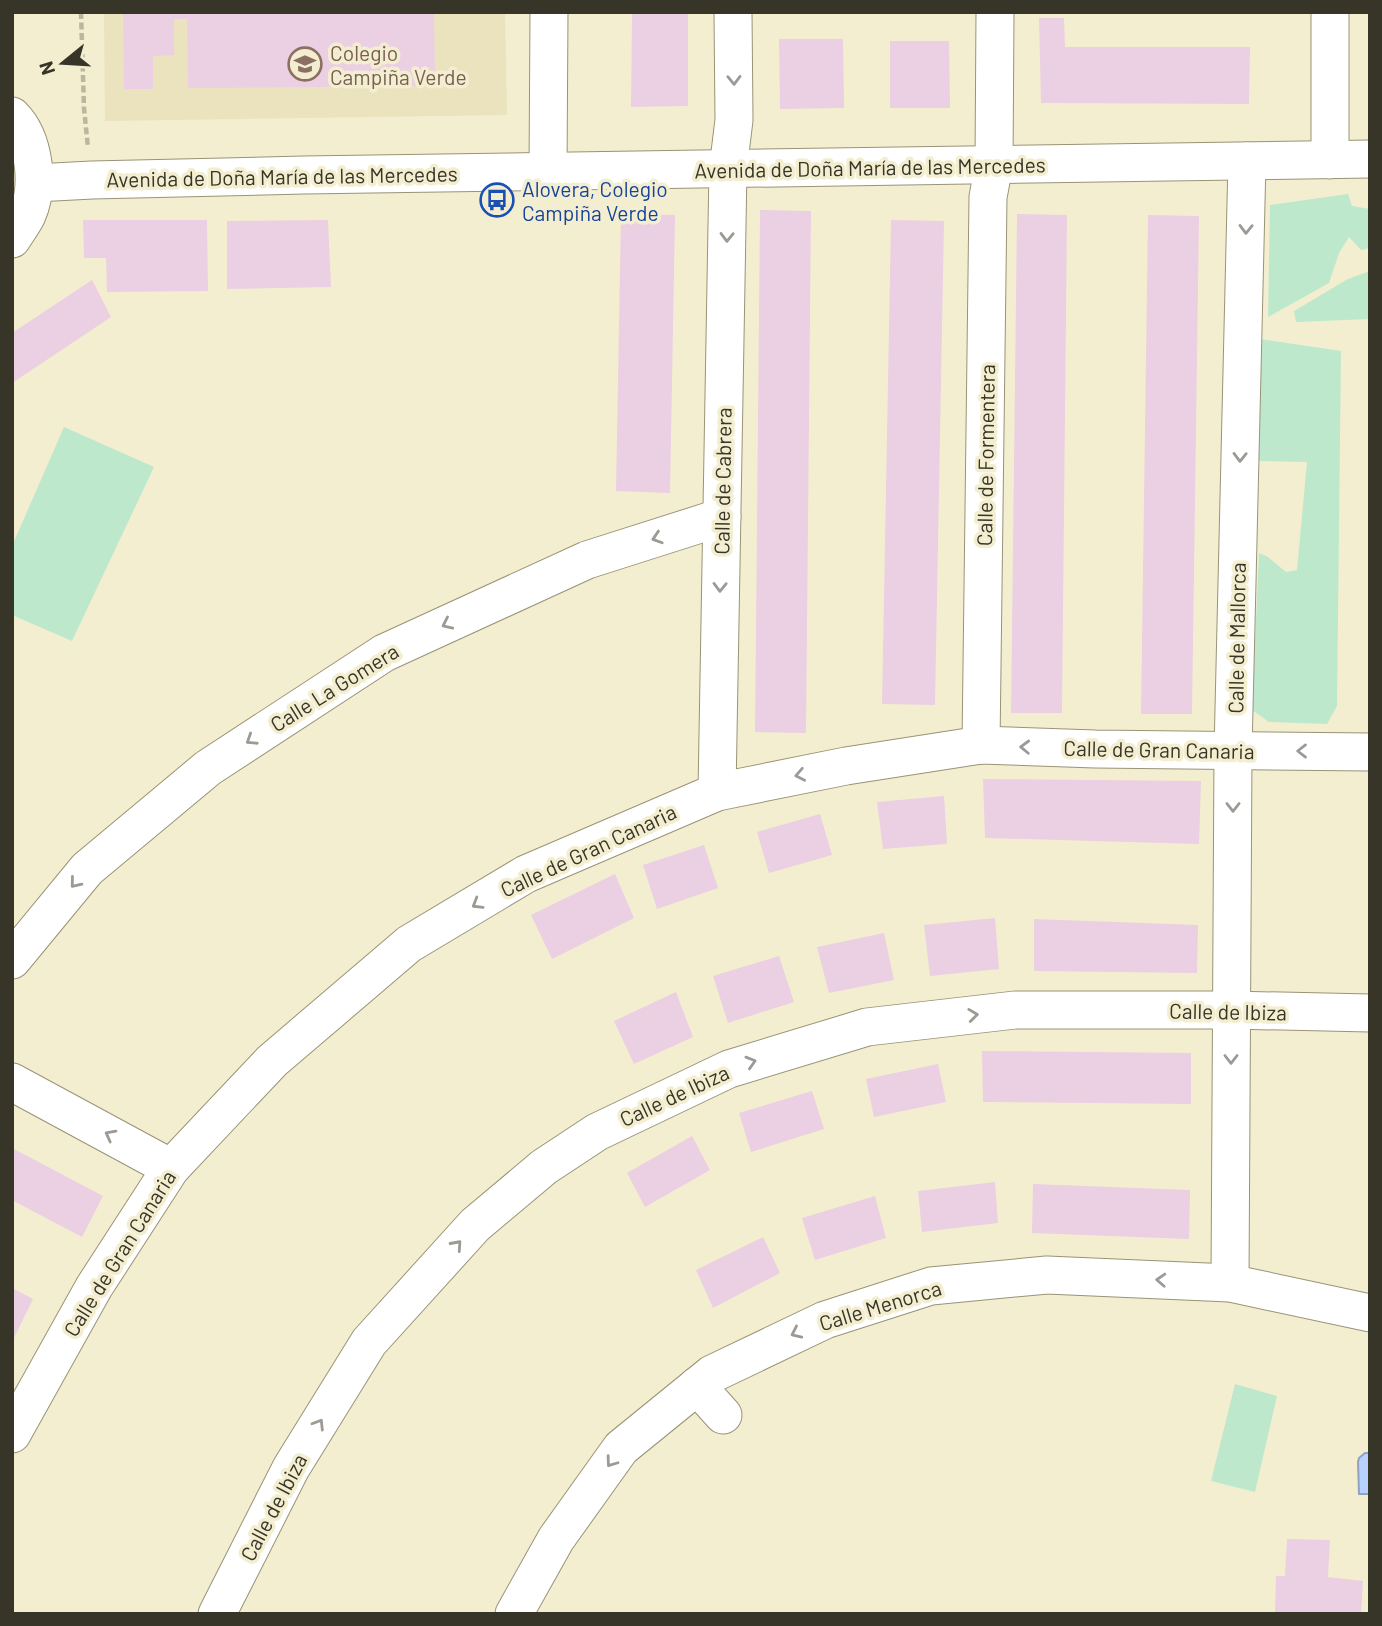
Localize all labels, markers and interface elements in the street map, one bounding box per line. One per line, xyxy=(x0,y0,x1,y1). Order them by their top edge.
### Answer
north arrow xyxy=(28,28,98,98)
place label: Colegio Campiña Verde xyxy=(330,40,467,89)
school or university icon: Colegio Campiña Verde xyxy=(286,45,324,83)
text: N xyxy=(33,59,59,78)
one-way arrow xyxy=(726,75,741,86)
street label: Avenida de Doña María de las Mercedes xyxy=(694,151,1046,183)
street label: Avenida de Doña María de las Mercedes xyxy=(106,160,458,192)
place label: Alovera, Colegio Campiña Verde xyxy=(522,176,668,225)
bus stop icon: Alovera, Colegio Campiña Verde xyxy=(478,181,516,219)
one-way arrow xyxy=(1238,224,1253,235)
one-way arrow xyxy=(719,232,734,243)
street label: Calle de Formentera xyxy=(971,364,999,546)
street label: Calle de Cabrera xyxy=(708,407,736,555)
one-way arrow xyxy=(1233,452,1248,463)
one-way arrow xyxy=(651,529,663,544)
street label: Calle de Mallorca xyxy=(1222,562,1250,714)
one-way arrow xyxy=(713,582,728,593)
one-way arrow xyxy=(442,616,454,630)
street label: Calle La Gomera xyxy=(265,638,403,736)
one-way arrow xyxy=(246,731,259,744)
street label: Calle de Gran Canaria xyxy=(1063,735,1255,763)
one-way arrow xyxy=(1019,739,1030,754)
one-way arrow xyxy=(1296,743,1306,759)
one-way arrow xyxy=(794,767,806,782)
street label: Calle de Gran Canaria xyxy=(496,798,680,902)
one-way arrow xyxy=(1225,802,1241,812)
one-way arrow xyxy=(71,875,84,887)
one-way arrow xyxy=(471,895,484,908)
street label: Calle de Ibiza xyxy=(1169,997,1287,1025)
one-way arrow xyxy=(967,1007,979,1022)
one-way arrow xyxy=(1223,1054,1239,1064)
one-way arrow xyxy=(745,1055,757,1070)
street label: Calle de Ibiza xyxy=(615,1059,733,1131)
one-way arrow xyxy=(105,1130,118,1144)
street label: Calle de Gran Canaria xyxy=(58,1165,180,1341)
one-way arrow xyxy=(449,1240,461,1253)
one-way arrow xyxy=(1156,1272,1167,1287)
street label: Calle Menorca xyxy=(816,1275,944,1335)
one-way arrow xyxy=(791,1325,803,1339)
one-way arrow xyxy=(310,1419,323,1432)
street label: Calle de Ibiza xyxy=(234,1449,312,1565)
one-way arrow xyxy=(607,1454,619,1467)

